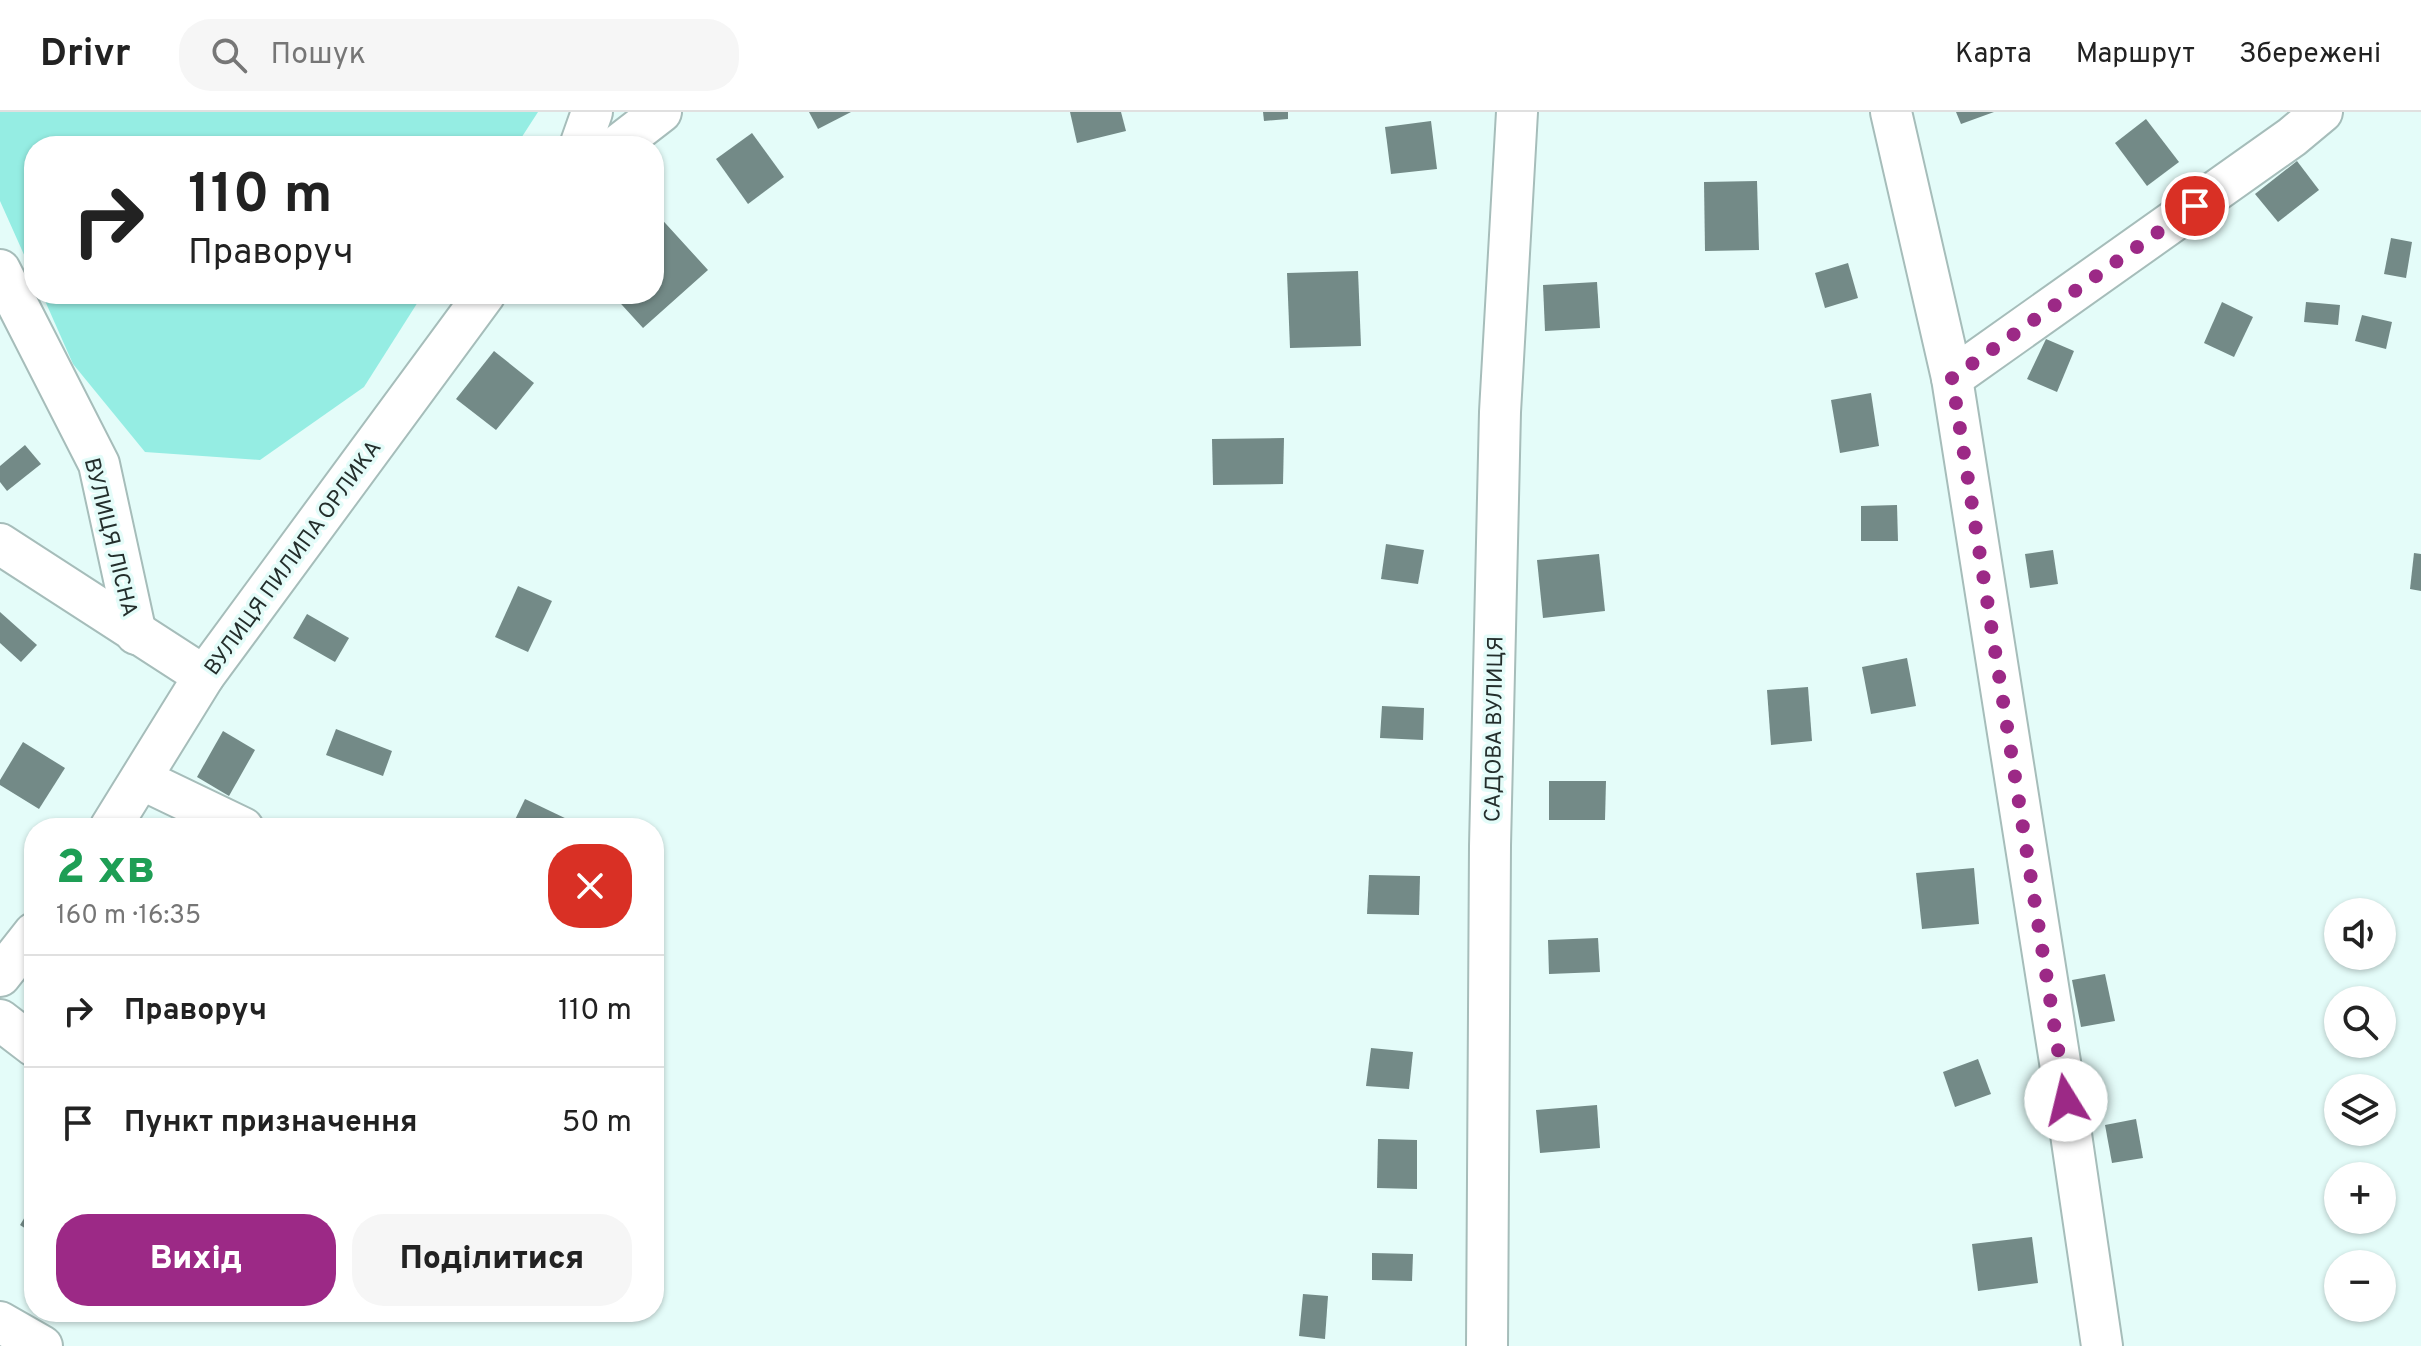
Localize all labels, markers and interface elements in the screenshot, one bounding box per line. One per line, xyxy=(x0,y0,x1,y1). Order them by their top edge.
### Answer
search box xyxy=(179,19,739,91)
text: Drivr xyxy=(40,31,131,80)
icon: search xyxy=(207,33,251,77)
text: Пошук xyxy=(271,37,366,74)
text: Карта xyxy=(1955,37,2032,73)
text: Маршрут xyxy=(2076,37,2195,73)
text: Збережені xyxy=(2239,37,2381,73)
text: 110 m xyxy=(188,162,333,232)
icon: right xyxy=(56,168,160,272)
pin xyxy=(2161,172,2229,240)
icon: arrive xyxy=(2173,184,2217,228)
text: Праворуч xyxy=(188,231,353,277)
street label: ВУЛИЦЯ ПИЛИПА ОРЛИКА xyxy=(200,436,388,681)
street label: ВУЛИЦЯ ЛІСНА xyxy=(77,455,142,620)
street label: САДОВА ВУЛИЦЯ xyxy=(1480,636,1511,822)
text: 2 хв xyxy=(56,840,155,900)
button: close xyxy=(548,844,632,928)
map controls xyxy=(2324,898,2396,1322)
button: sound xyxy=(2324,898,2396,970)
text: 160 m · 16:35 xyxy=(56,900,201,933)
button: search xyxy=(2324,986,2396,1058)
icon: right xyxy=(56,989,100,1033)
text: Праворуч xyxy=(124,993,267,1030)
text: 110 m xyxy=(558,993,632,1030)
position arrow xyxy=(2024,1058,2108,1142)
button: layers xyxy=(2324,1074,2396,1146)
icon: arrive xyxy=(56,1101,100,1145)
text: Пункт призначення xyxy=(124,1105,417,1142)
text: 50 m xyxy=(562,1105,632,1142)
button: + xyxy=(2324,1162,2396,1234)
button: Вихід xyxy=(56,1214,336,1306)
button: Поділитися xyxy=(352,1214,632,1306)
button: − xyxy=(2324,1250,2396,1322)

